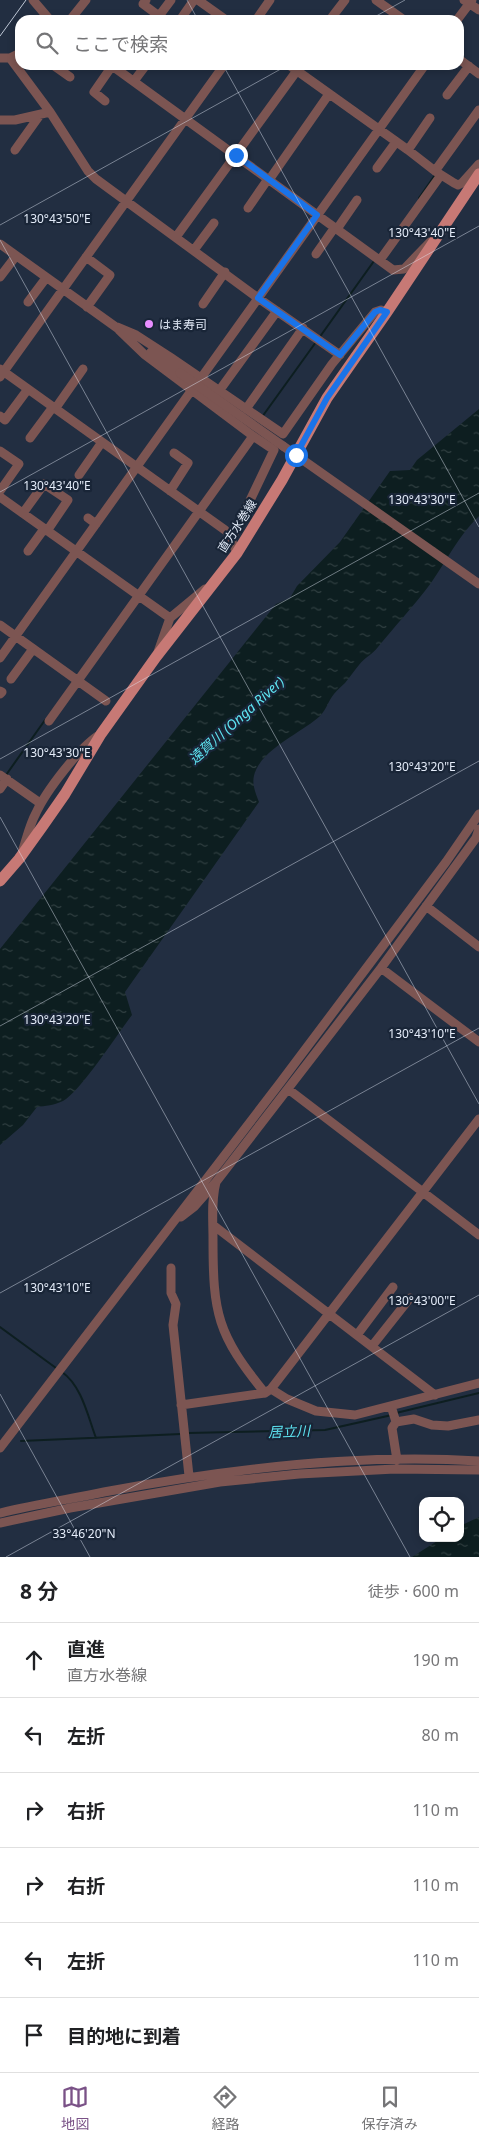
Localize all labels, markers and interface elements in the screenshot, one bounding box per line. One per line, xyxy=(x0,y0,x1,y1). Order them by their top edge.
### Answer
search box xyxy=(15,15,464,70)
icon: search xyxy=(33,29,61,57)
text: ここで検索 xyxy=(73,31,168,57)
route end xyxy=(225,144,248,167)
text: 130°43'50"E xyxy=(23,210,91,227)
text: 130°43'40"E xyxy=(388,224,456,241)
place label: はま寿司 xyxy=(159,316,207,333)
marker: はま寿司 xyxy=(143,318,155,330)
route start xyxy=(285,444,308,467)
text: 130°43'40"E xyxy=(23,477,91,494)
text: 130°43'30"E xyxy=(388,491,456,508)
street label: 直方水巻線 xyxy=(214,496,260,556)
water label: 遠賀川 (Onga River) xyxy=(184,672,288,768)
text: 130°43'30"E xyxy=(23,744,91,761)
text: 130°43'20"E xyxy=(388,758,456,775)
text: 130°43'20"E xyxy=(23,1011,91,1028)
text: 130°43'10"E xyxy=(388,1025,456,1042)
text: 130°43'10"E xyxy=(23,1279,91,1296)
text: 130°43'00"E xyxy=(388,1292,456,1309)
water label: 居立川 xyxy=(268,1421,312,1441)
map controls xyxy=(419,1497,464,1542)
button: locate xyxy=(419,1497,464,1542)
text: 33°46'20"N xyxy=(52,1525,116,1542)
text: 8 分 xyxy=(20,1577,58,1605)
text: 徒歩 · 600 m xyxy=(368,1580,459,1602)
text: 直進 xyxy=(67,1636,105,1662)
icon: ahead xyxy=(20,1646,48,1674)
text: 190 m xyxy=(412,1649,459,1671)
text: 直方水巻線 xyxy=(67,1664,147,1686)
icon: left xyxy=(20,1721,48,1749)
text: 左折 xyxy=(67,1723,105,1749)
text: 80 m xyxy=(422,1724,459,1746)
icon: right xyxy=(20,1796,48,1824)
text: 右折 xyxy=(67,1798,105,1824)
text: 110 m xyxy=(412,1799,459,1821)
icon: right xyxy=(20,1871,48,1899)
text: 右折 xyxy=(67,1873,105,1899)
text: 110 m xyxy=(412,1874,459,1896)
icon: left xyxy=(20,1946,48,1974)
text: 左折 xyxy=(67,1948,105,1974)
text: 110 m xyxy=(412,1949,459,1971)
icon: arrive xyxy=(20,2021,48,2049)
text: 目的地に到着 xyxy=(67,2023,181,2049)
tab: 地図 xyxy=(61,2083,89,2133)
tab: 経路 xyxy=(211,2083,239,2133)
tab: 保存済み xyxy=(362,2083,418,2133)

